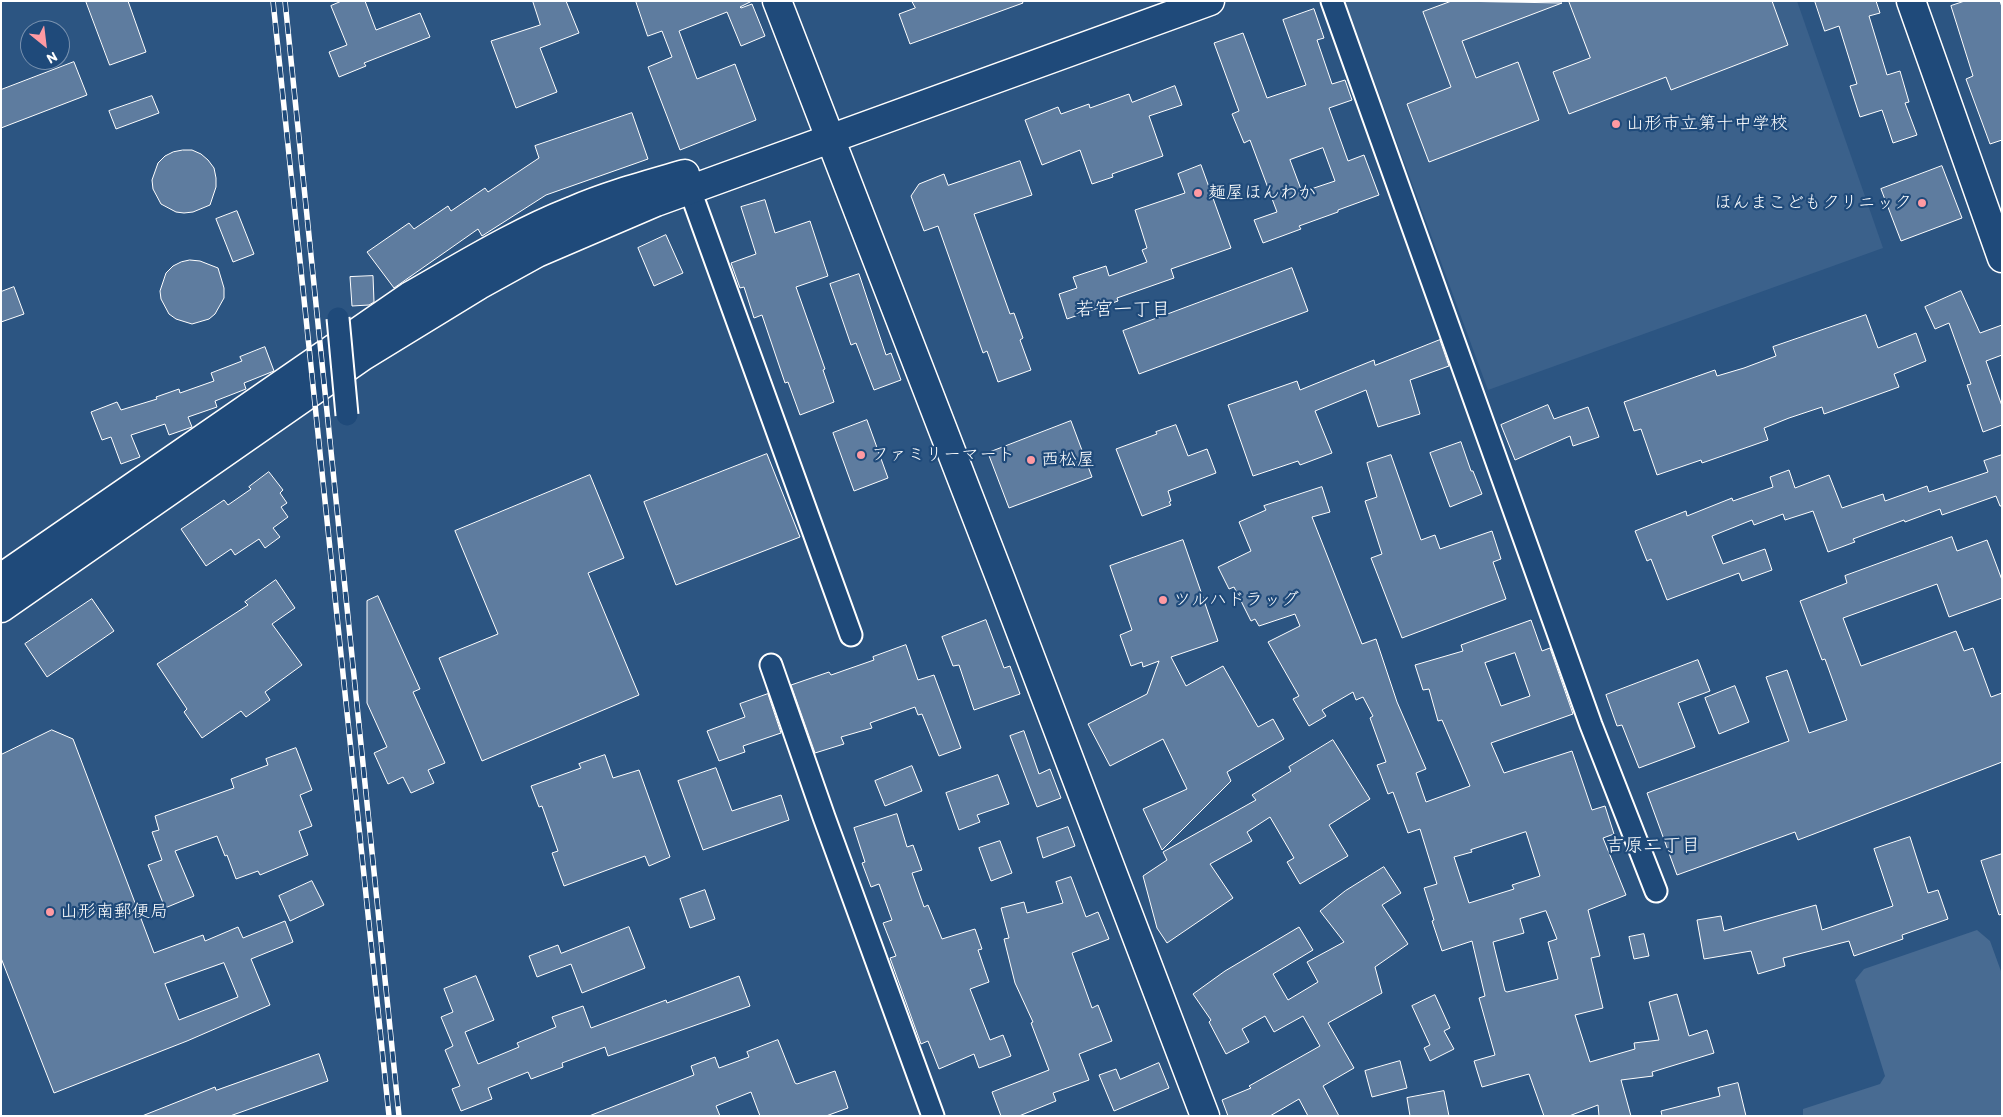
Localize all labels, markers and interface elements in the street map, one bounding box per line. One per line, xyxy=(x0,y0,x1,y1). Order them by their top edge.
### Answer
north arrow xyxy=(20,20,70,70)
text: N xyxy=(44,48,60,67)
place label: 山形市立第十中学校 xyxy=(1626,113,1788,135)
marker: 山形市立第十中学校 xyxy=(1610,118,1622,130)
place label: 麺屋ほんわか xyxy=(1208,182,1316,204)
marker: 麺屋ほんわか xyxy=(1192,187,1204,199)
place label: ほんまこどもクリニック xyxy=(1714,192,1912,214)
marker: ほんまこどもクリニック xyxy=(1916,197,1928,209)
district label: 若宮一丁目 xyxy=(1076,299,1170,321)
place label: ファミリーマート xyxy=(871,444,1015,466)
marker: ファミリーマート xyxy=(855,449,867,461)
place label: 西松屋 xyxy=(1041,449,1095,471)
marker: 西松屋 xyxy=(1025,454,1037,466)
place label: ツルハドラッグ xyxy=(1173,589,1299,611)
marker: ツルハドラッグ xyxy=(1157,594,1169,606)
district label: 吉原二丁目 xyxy=(1606,835,1700,857)
place label: 山形南郵便局 xyxy=(60,901,168,923)
marker: 山形南郵便局 xyxy=(44,906,56,918)

